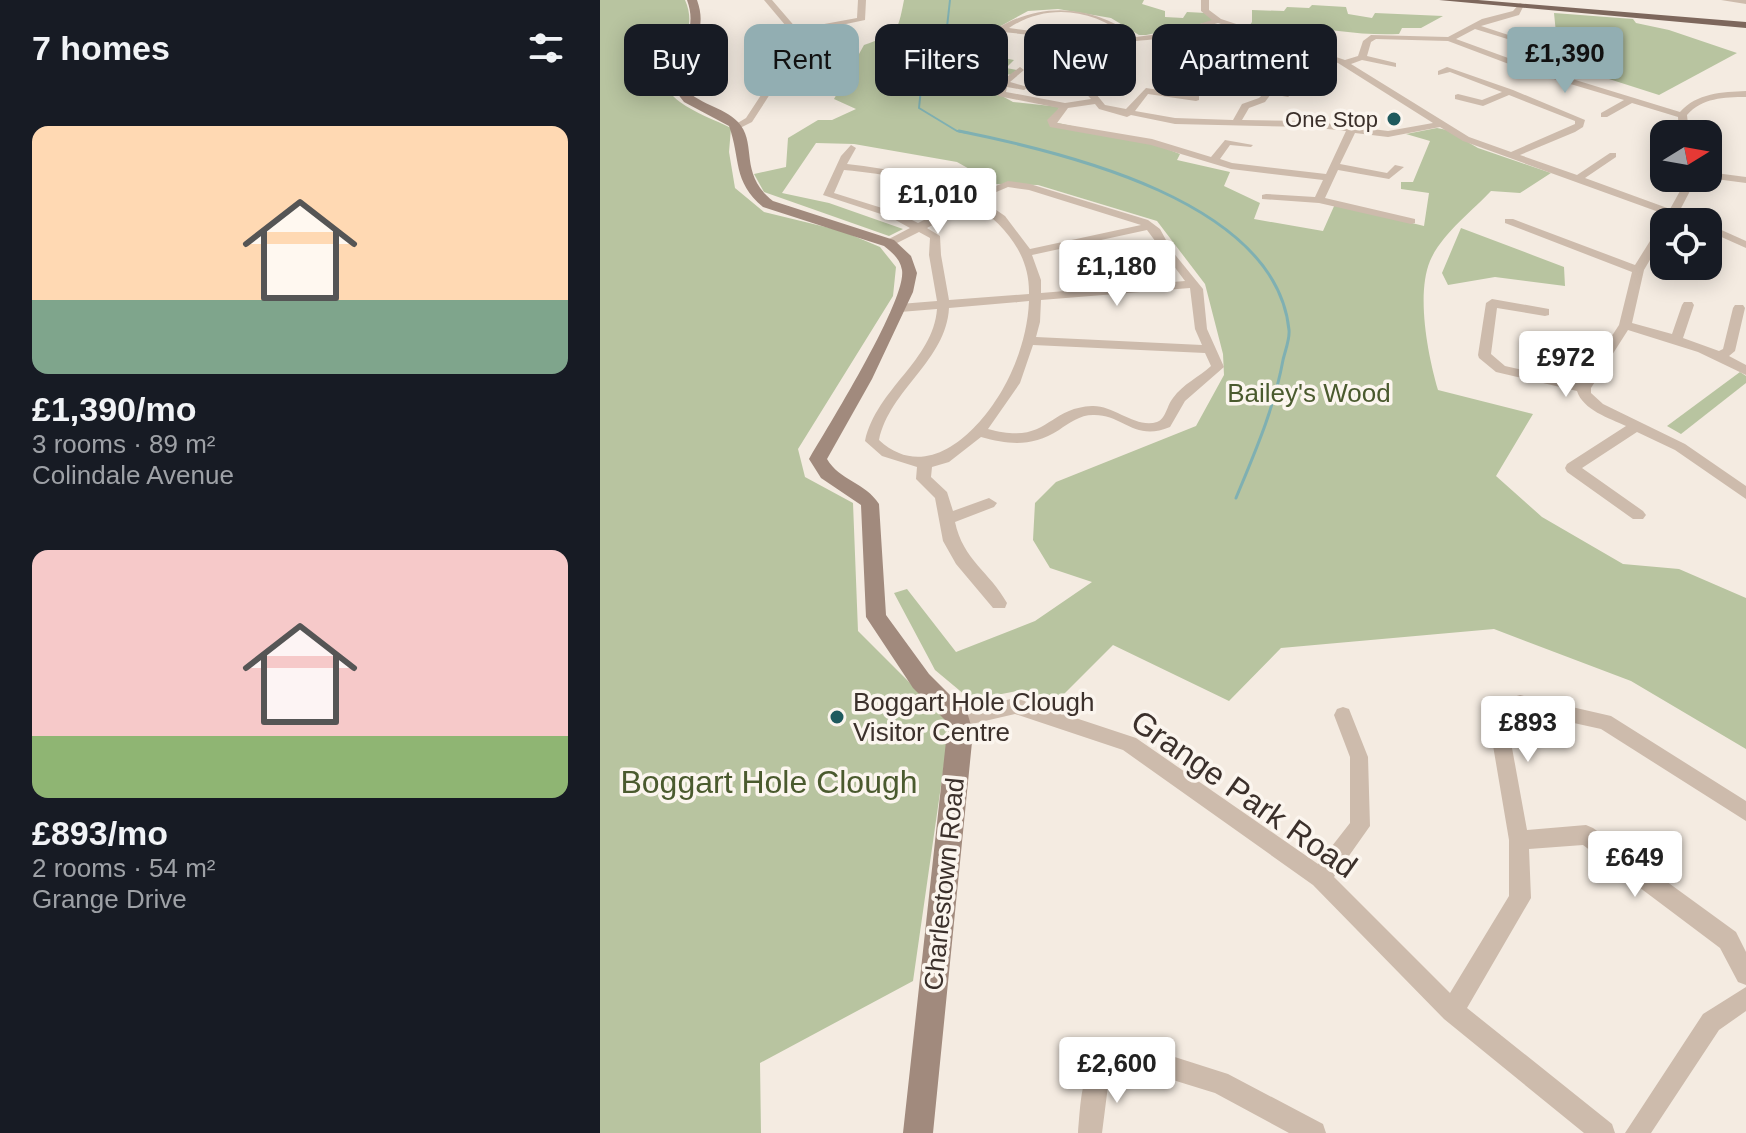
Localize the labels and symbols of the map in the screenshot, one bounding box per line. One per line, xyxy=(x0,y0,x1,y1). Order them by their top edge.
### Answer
pin: £1,390 xyxy=(1500,27,1630,95)
place label: One Stop xyxy=(1285,107,1378,132)
marker: One Stop xyxy=(1385,110,1403,128)
north arrow xyxy=(1650,120,1722,192)
pin: £1,010 xyxy=(873,168,1003,236)
pin: £1,180 xyxy=(1052,240,1182,308)
pin: £972 xyxy=(1519,331,1613,399)
park label: Bailey's Wood xyxy=(1227,378,1391,408)
place label: Boggart Hole Clough Visitor Centre xyxy=(853,687,1094,747)
pin: £893 xyxy=(1481,696,1575,764)
street label: Grange Park Road xyxy=(1124,703,1364,885)
marker: Boggart Hole Clough Visitor Centre xyxy=(828,708,846,726)
park label: Boggart Hole Clough xyxy=(620,764,918,800)
street label: Charlestown Road xyxy=(918,776,970,992)
pin: £649 xyxy=(1588,831,1682,899)
pin: £2,600 xyxy=(1052,1037,1182,1105)

